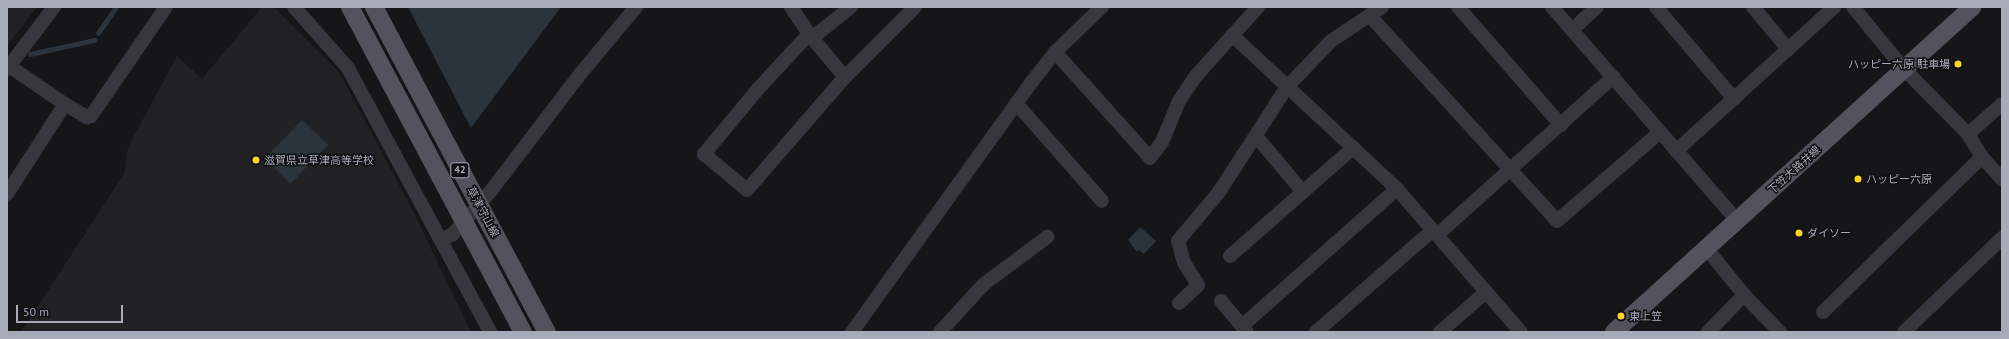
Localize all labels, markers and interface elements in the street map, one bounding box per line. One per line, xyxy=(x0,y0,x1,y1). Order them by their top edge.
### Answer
place label: ハッピー六原 駐車場 xyxy=(1848,57,1950,71)
marker: ハッピー六原 駐車場 xyxy=(1953,59,1963,69)
street label: 下笠大路井線 xyxy=(1765,143,1823,197)
place label: 滋賀県立草津高等学校 xyxy=(264,153,374,167)
marker: 滋賀県立草津高等学校 xyxy=(251,155,261,165)
road number: 42 xyxy=(450,162,470,178)
place label: ハッピー六原 xyxy=(1866,172,1932,186)
marker: ハッピー六原 xyxy=(1853,174,1863,184)
street label: 草津守山線 xyxy=(464,185,502,239)
place label: ダイソー xyxy=(1807,226,1851,240)
marker: ダイソー xyxy=(1794,228,1804,238)
scale bar xyxy=(18,297,125,323)
text: 50 m xyxy=(23,304,49,319)
place label: 東上笠 xyxy=(1629,309,1662,323)
marker: 東上笠 xyxy=(1616,311,1626,321)

